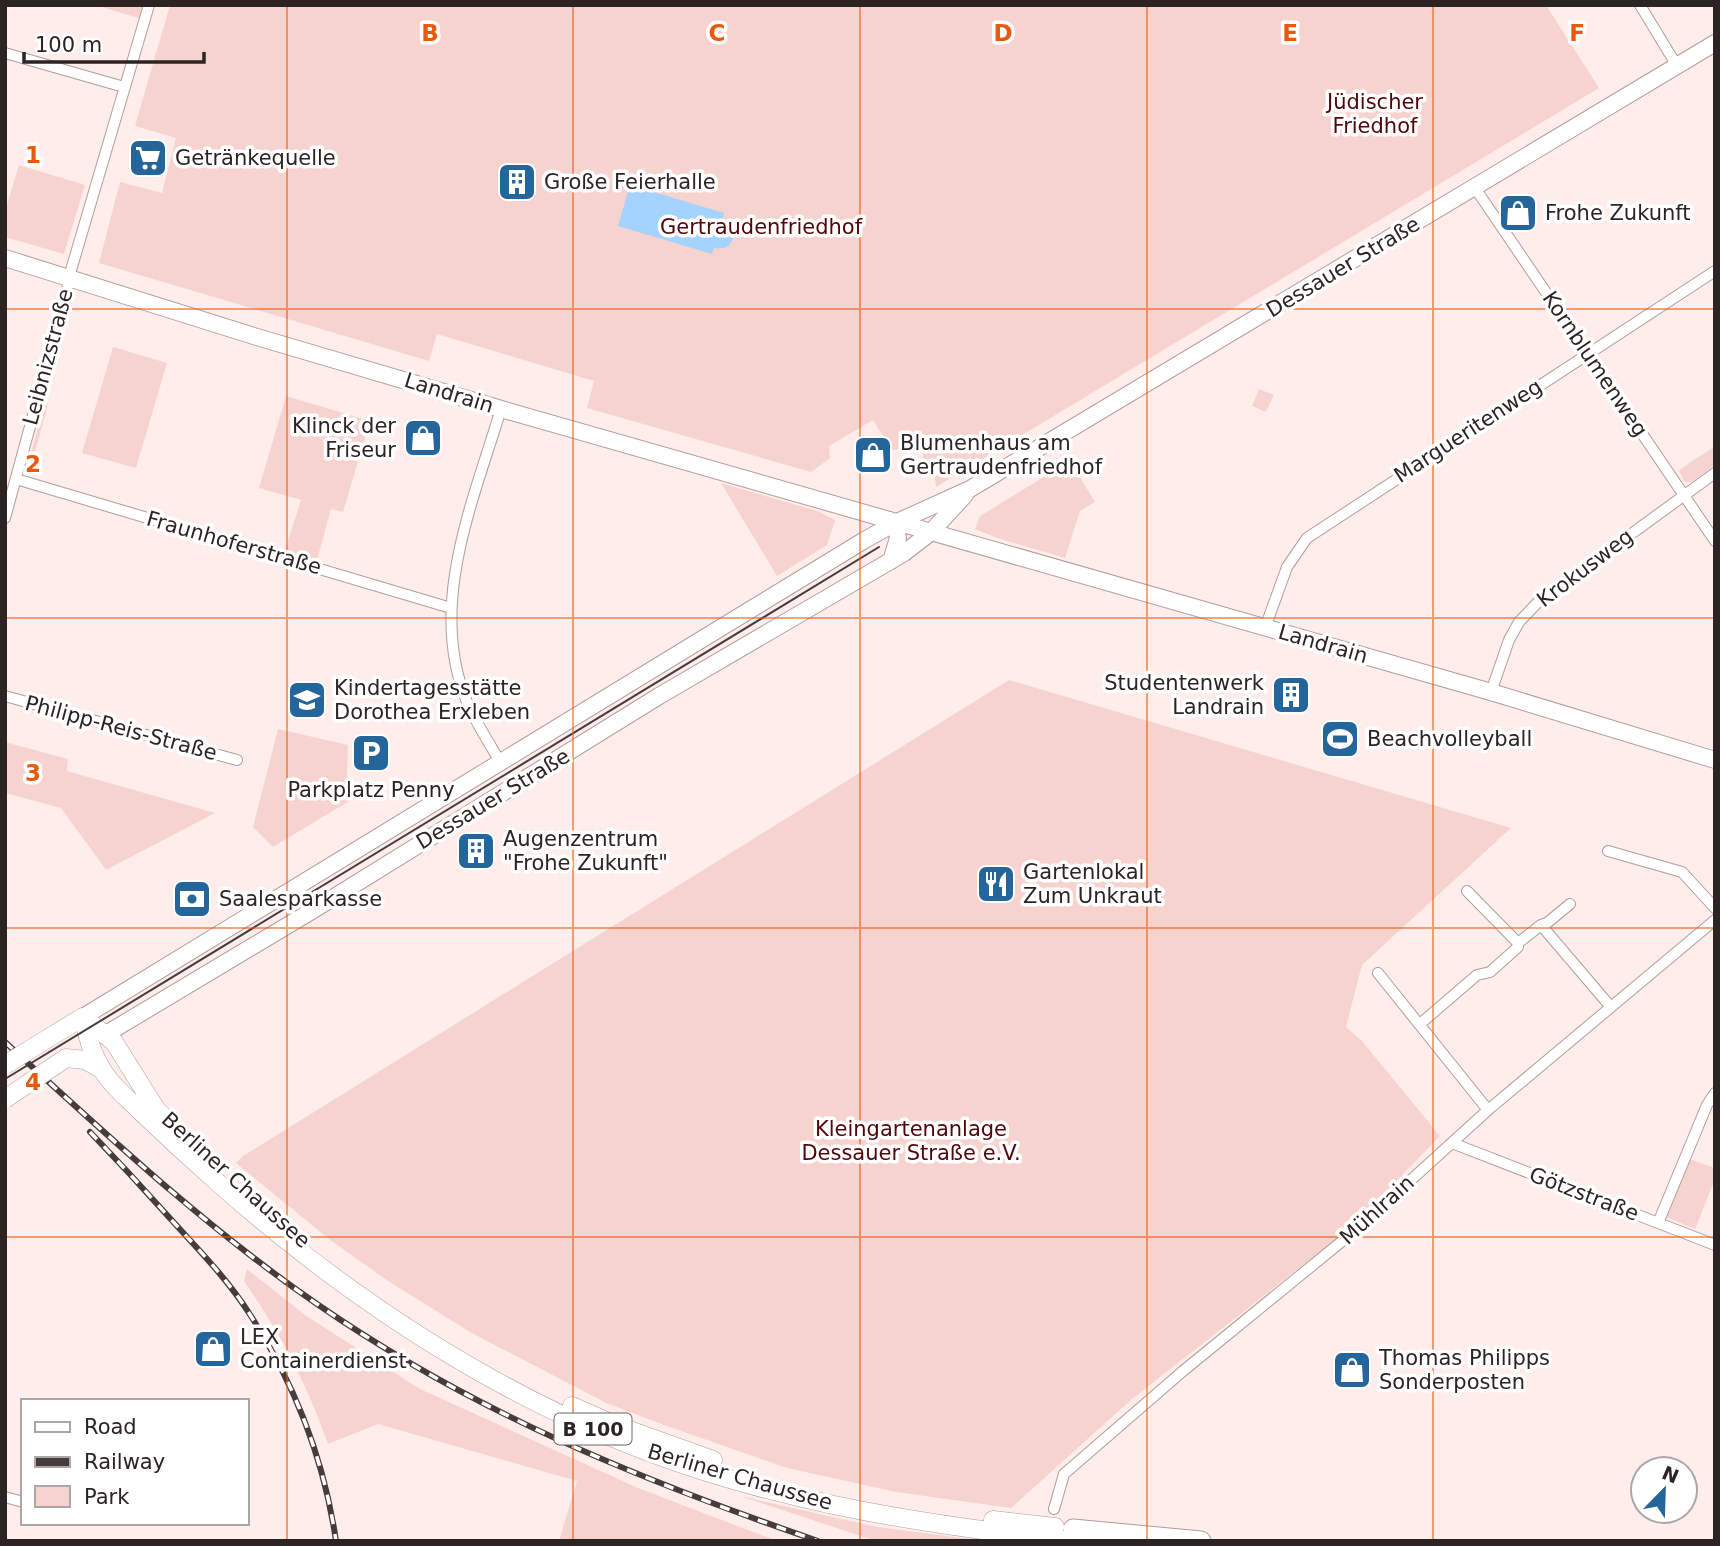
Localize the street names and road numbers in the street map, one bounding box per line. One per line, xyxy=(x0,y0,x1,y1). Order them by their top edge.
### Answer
street label: Dessauer Straße xyxy=(1262,212,1424,322)
street label: Leibnizstraße xyxy=(18,286,78,428)
street label: Kornblumenweg xyxy=(1538,287,1652,441)
street label: Landrain xyxy=(402,368,496,418)
street label: Margueritenweg xyxy=(1390,374,1546,488)
street label: Fraunhoferstraße xyxy=(144,507,324,579)
street label: Krokusweg xyxy=(1532,524,1638,612)
street label: Landrain xyxy=(1276,620,1370,668)
street label: Philipp-Reis-Straße xyxy=(22,691,220,765)
street label: Dessauer Straße xyxy=(412,744,574,854)
street label: Berliner Chaussee xyxy=(157,1107,315,1253)
street label: Götzstraße xyxy=(1526,1162,1642,1226)
street label: Mühlrain xyxy=(1335,1171,1419,1249)
road number: B 100 xyxy=(554,1414,632,1444)
street label: Berliner Chaussee xyxy=(645,1439,835,1515)

